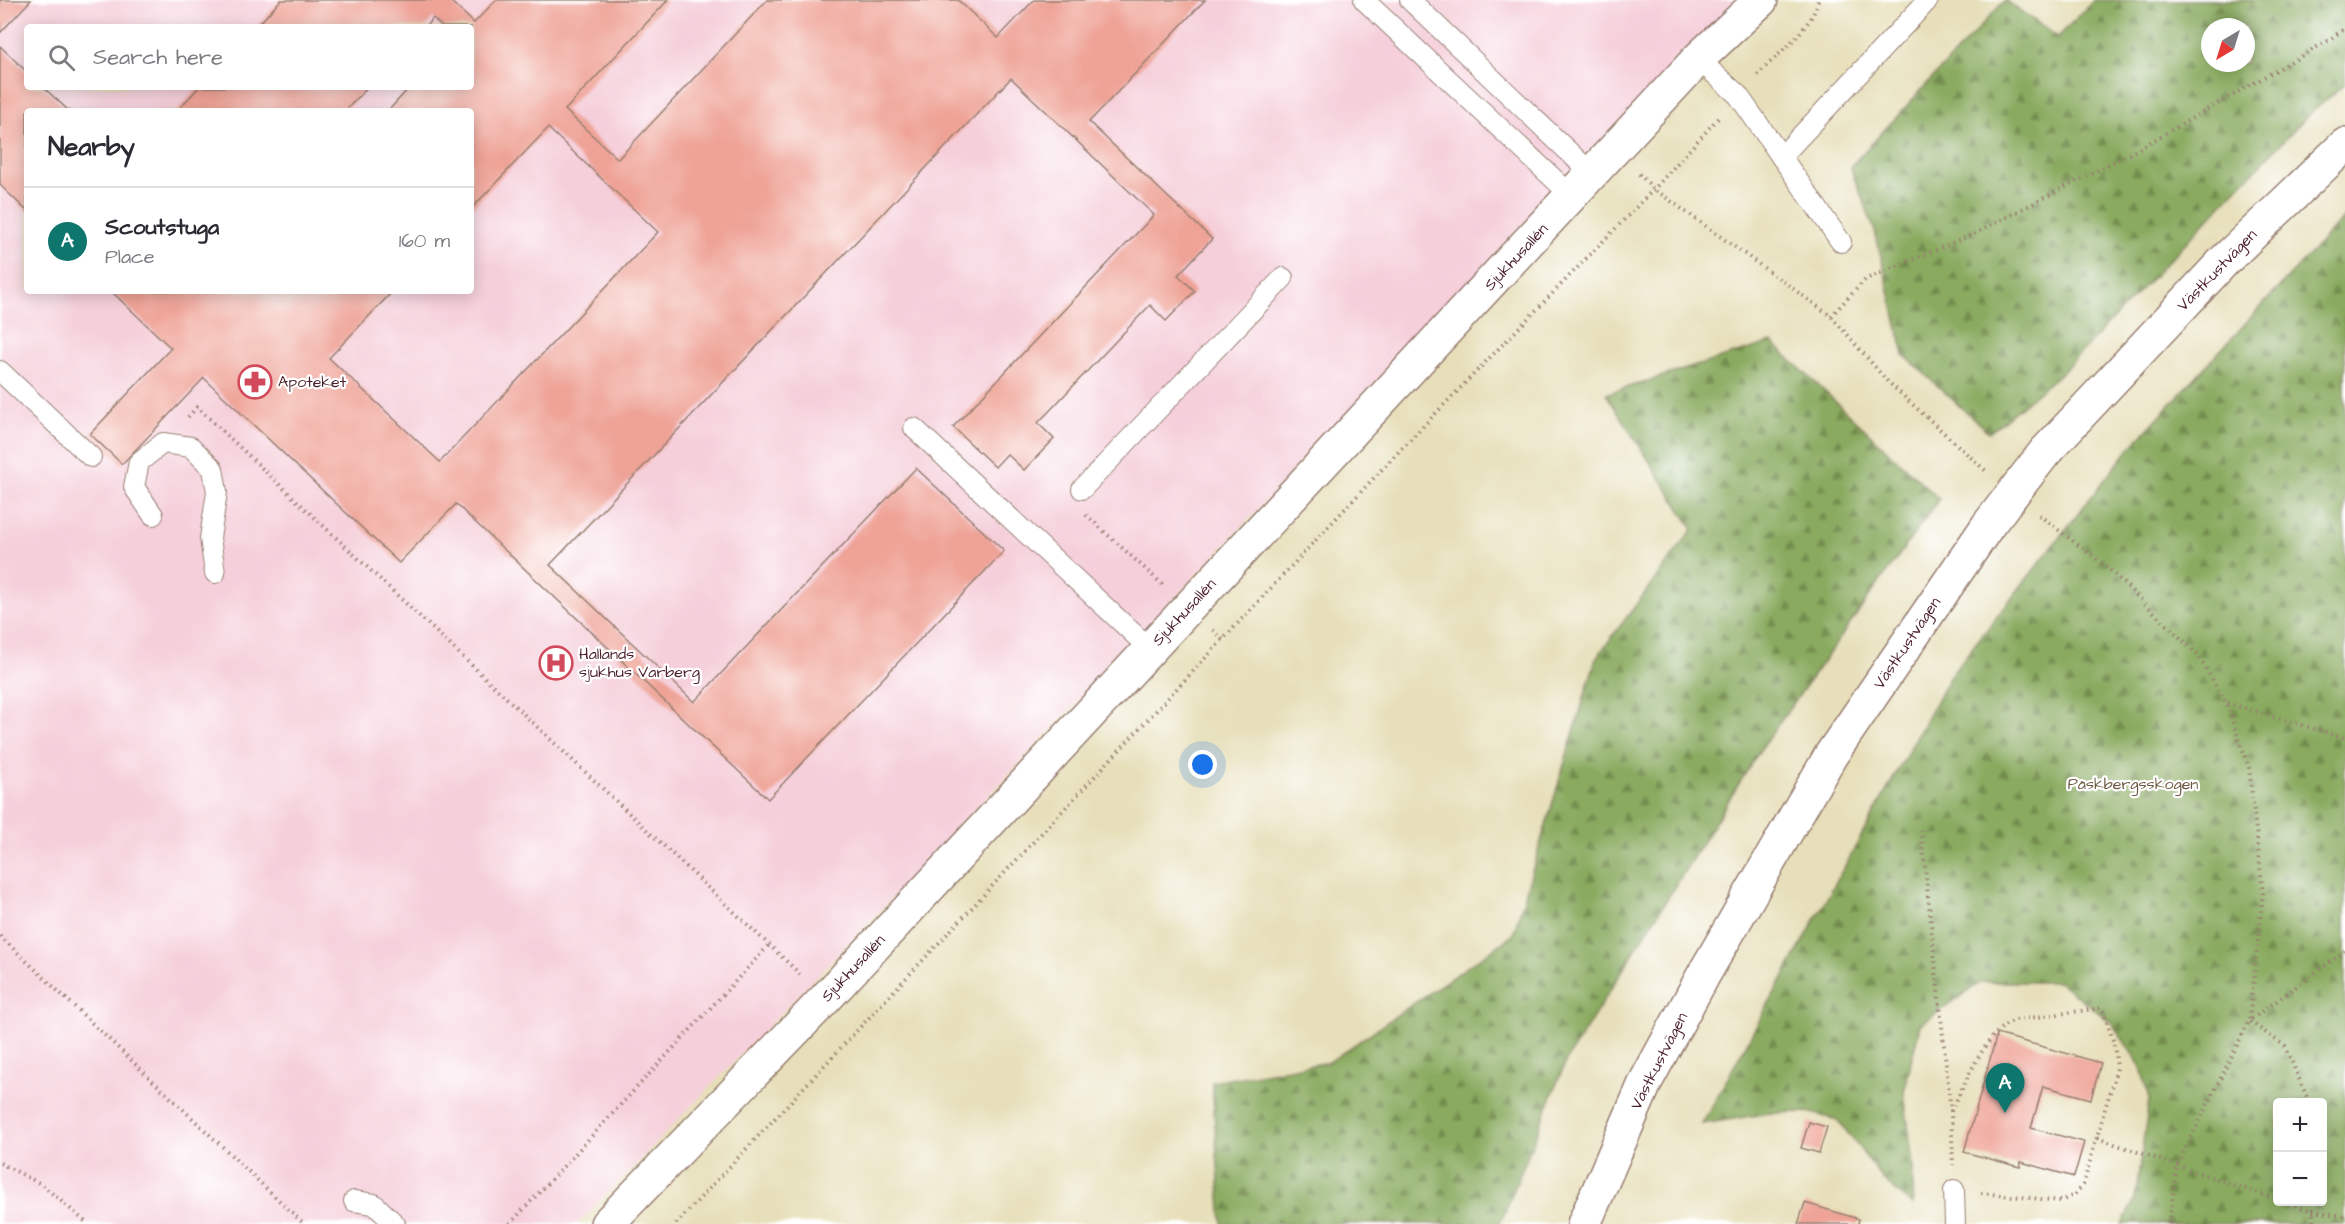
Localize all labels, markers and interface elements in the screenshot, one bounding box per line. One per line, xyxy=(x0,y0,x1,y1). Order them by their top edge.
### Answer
north arrow xyxy=(2201,18,2255,72)
search box xyxy=(24,24,474,90)
icon: search xyxy=(45,41,78,74)
text: Search here xyxy=(93,42,223,73)
text: Nearby xyxy=(48,129,135,165)
text: Scoutstuga xyxy=(105,212,219,243)
street label: Sjukhusallén xyxy=(1479,218,1553,296)
street label: Västkustvägen xyxy=(2172,224,2263,317)
text: A xyxy=(61,227,74,255)
text: 160 m xyxy=(399,227,450,255)
text: Place xyxy=(105,243,155,271)
pharmacy icon: Apoteket xyxy=(237,364,273,400)
place label: Apoteket xyxy=(278,371,347,393)
street label: Sjukhusallén xyxy=(1147,573,1221,651)
street label: Västkustvägen xyxy=(1868,593,1947,694)
place label: Hallands sjukhus Varberg xyxy=(579,643,700,684)
hospital icon: Hallands sjukhus Varberg xyxy=(538,645,574,681)
your location xyxy=(1188,750,1217,779)
park label: Påskbergsskogen xyxy=(2068,773,2198,796)
street label: Sjukhusallén xyxy=(816,929,890,1007)
street label: Västkustvägen xyxy=(1625,1009,1694,1114)
pin: A xyxy=(1986,1064,2024,1113)
map controls xyxy=(2273,1098,2327,1206)
button: + xyxy=(2273,1098,2327,1152)
button: − xyxy=(2273,1152,2327,1206)

